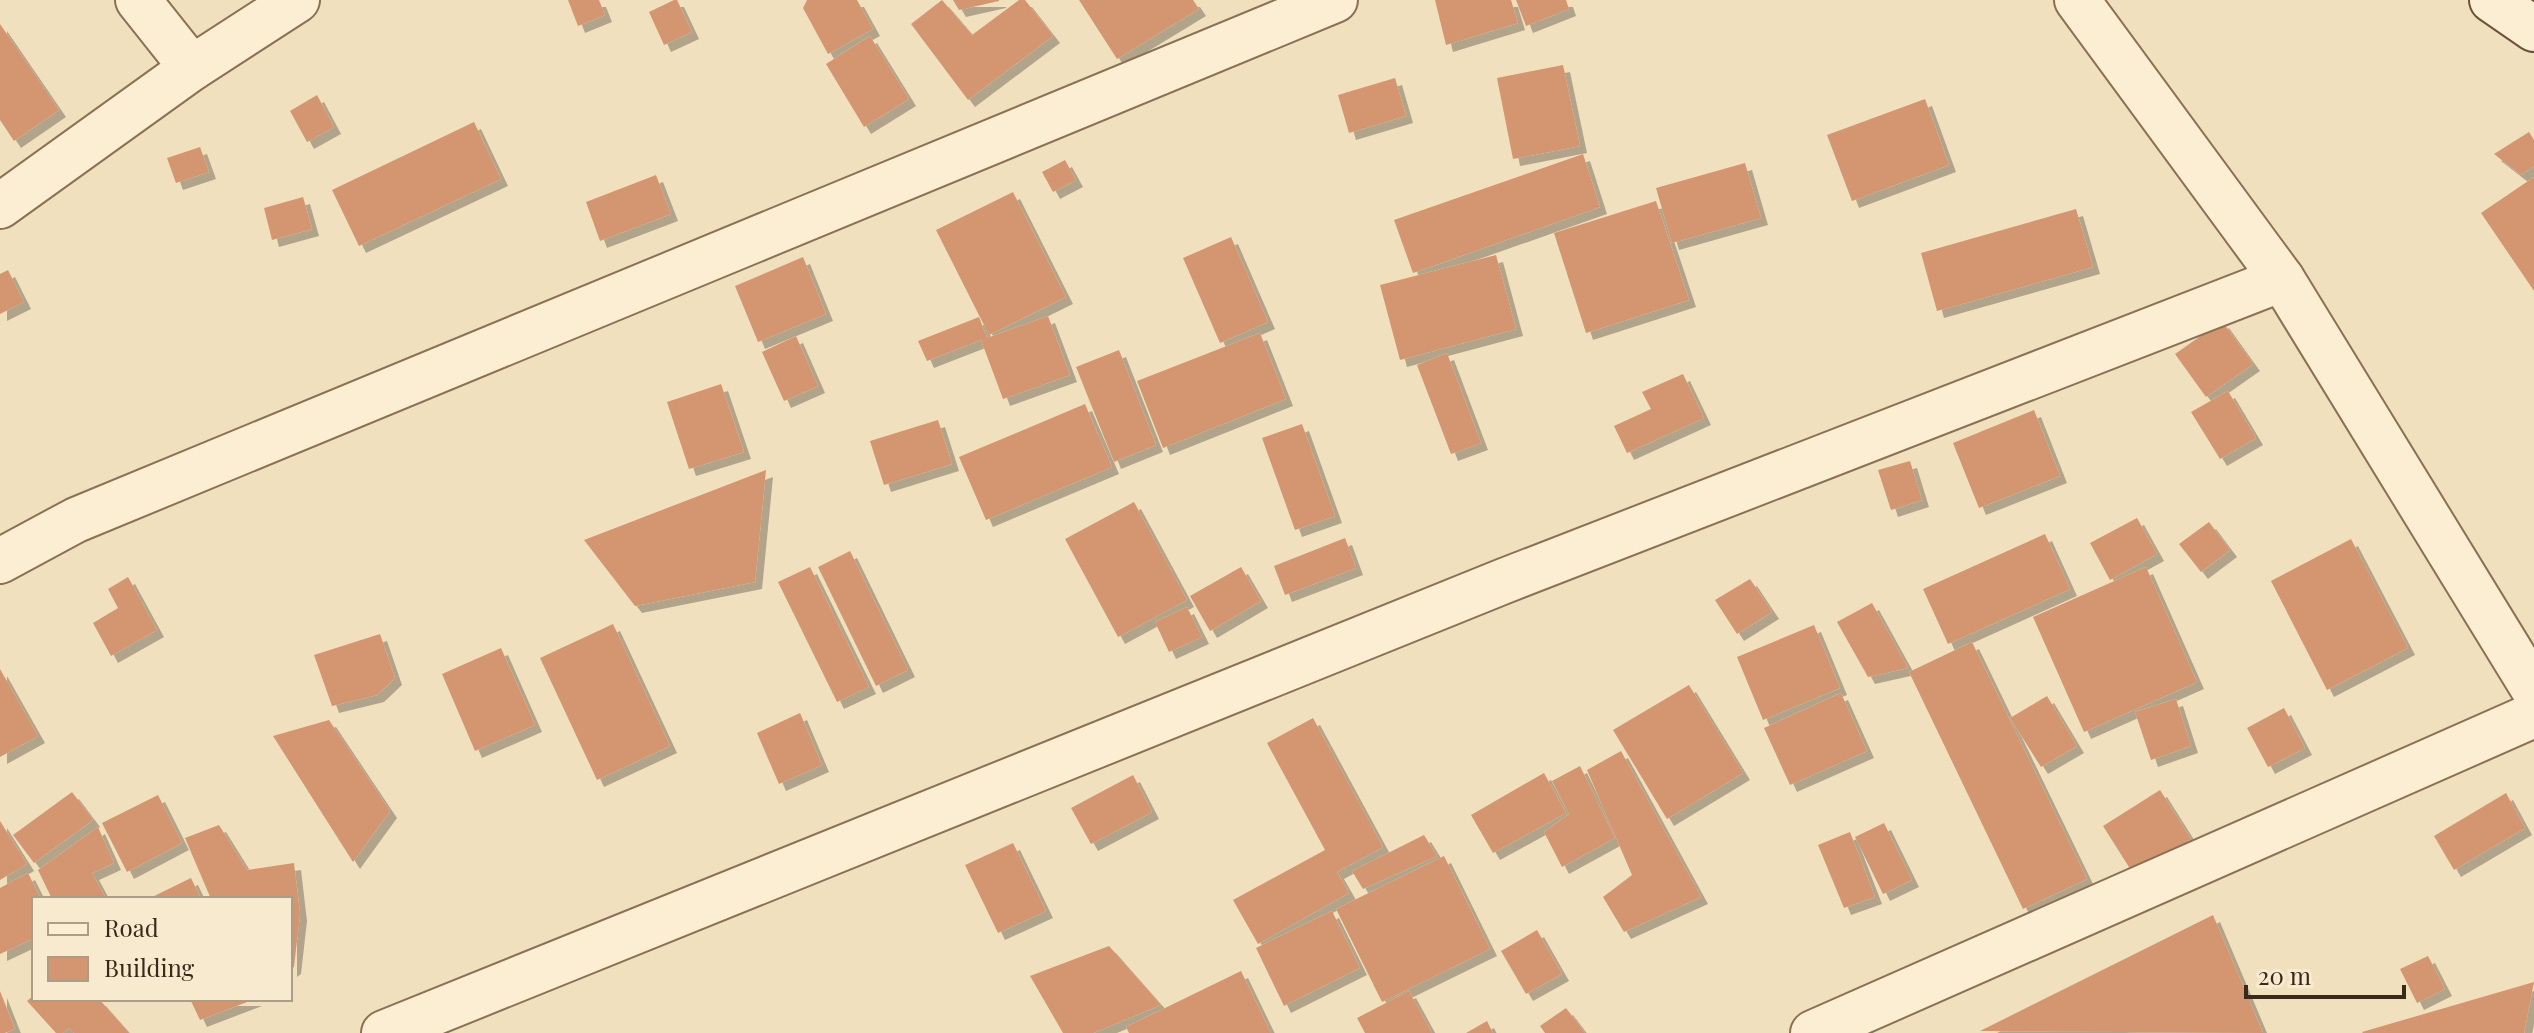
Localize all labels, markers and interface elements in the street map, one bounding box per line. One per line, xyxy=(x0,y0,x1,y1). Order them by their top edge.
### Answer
legend xyxy=(32,897,292,1001)
text: Road xyxy=(104,911,159,943)
scale bar xyxy=(2246,949,2404,999)
text: Building xyxy=(104,951,195,983)
text: 20 m xyxy=(2258,959,2311,991)

